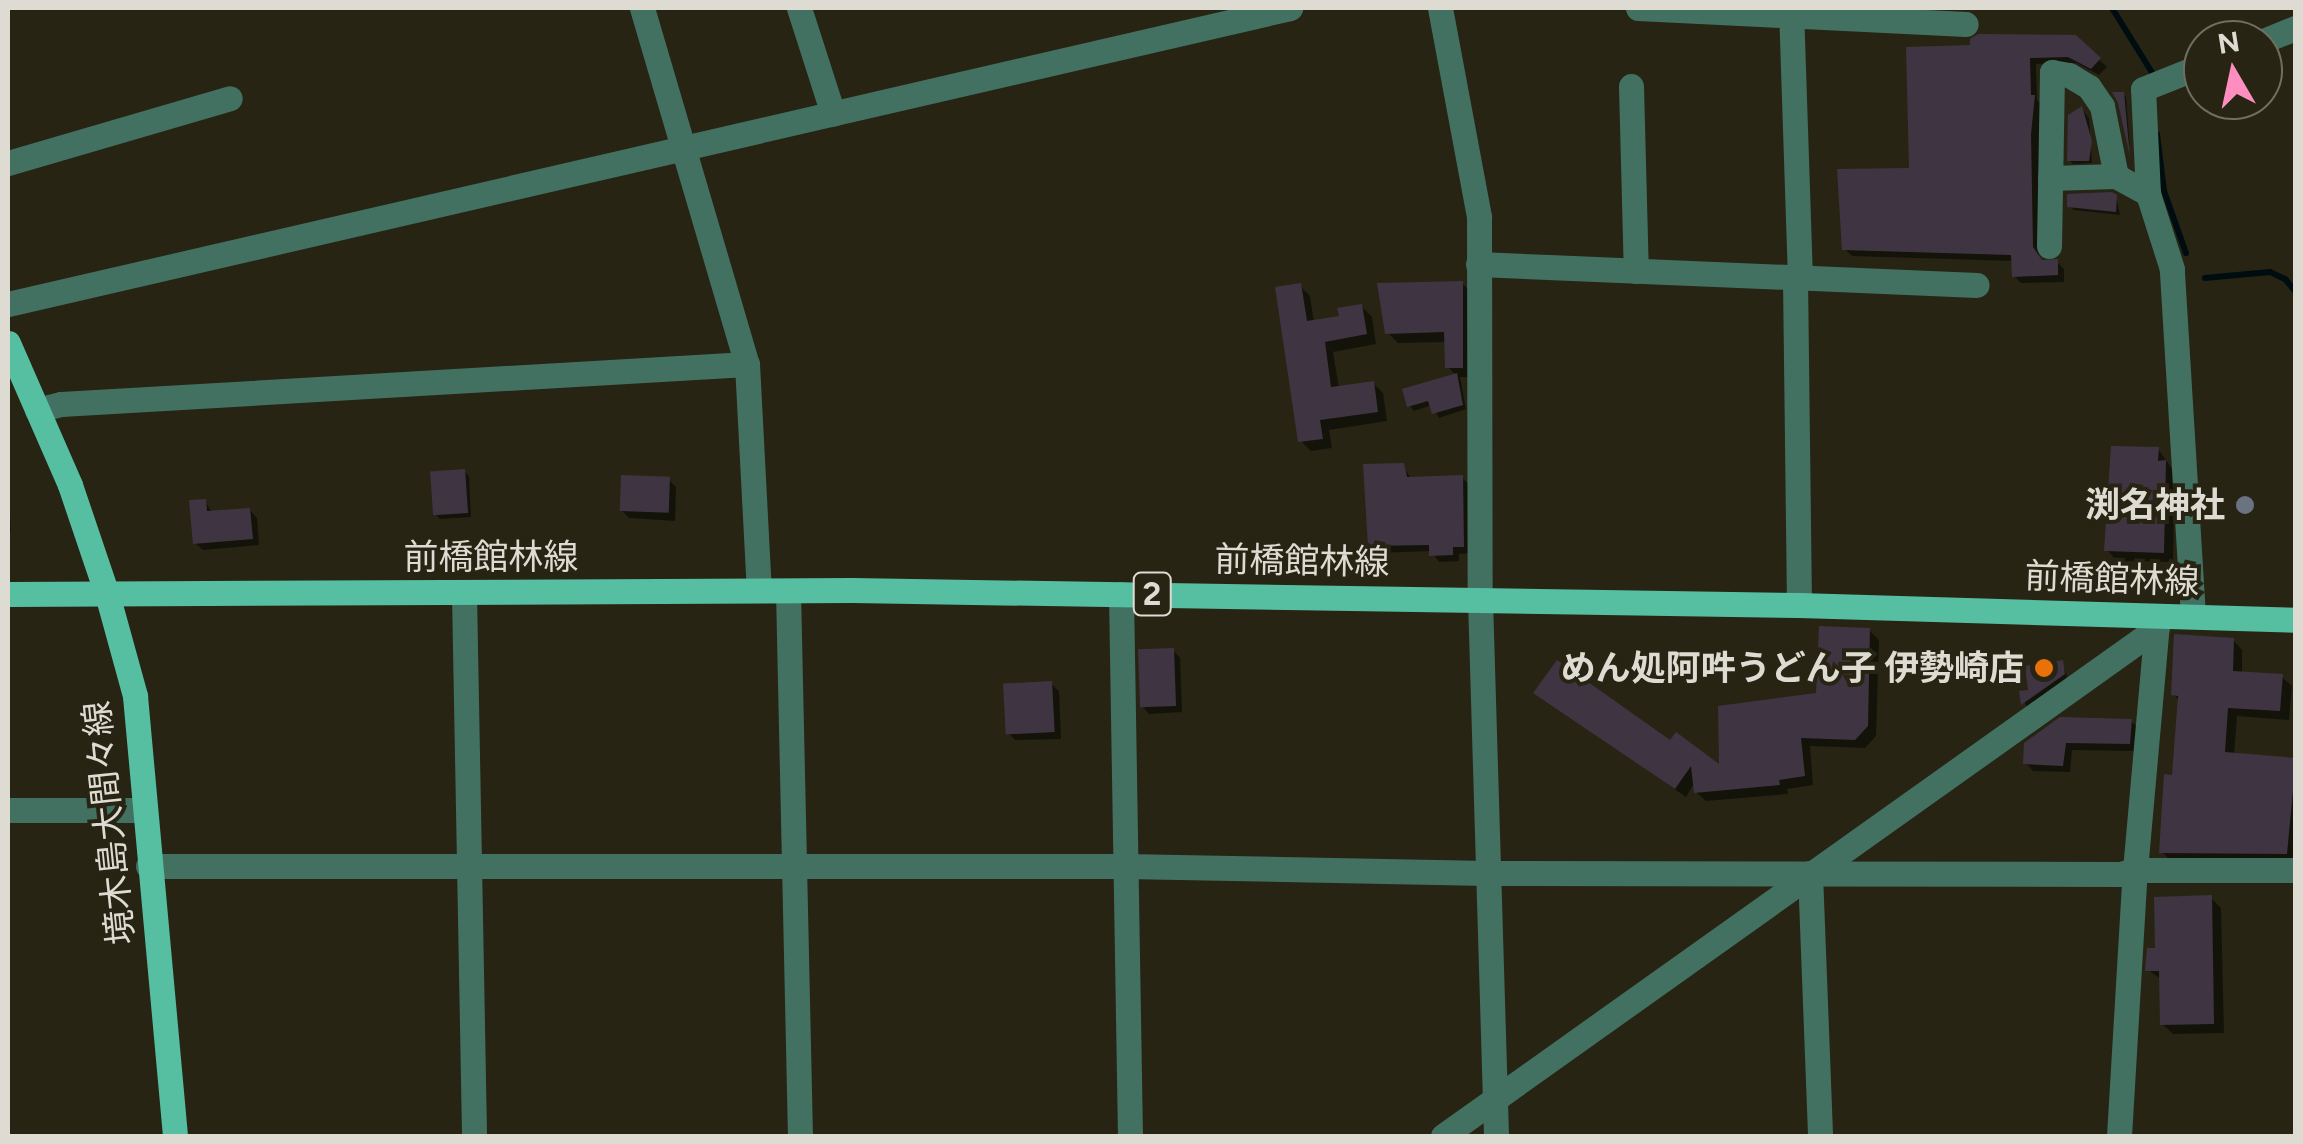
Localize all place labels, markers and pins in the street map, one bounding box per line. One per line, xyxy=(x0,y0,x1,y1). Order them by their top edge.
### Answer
place label: 渕名神社 xyxy=(2085,484,2225,526)
marker: 渕名神社 xyxy=(2234,494,2256,516)
place label: めん処阿吽うどん子 伊勢崎店 xyxy=(1561,647,2024,689)
marker: めん処阿吽うどん子 伊勢崎店 xyxy=(2033,657,2055,679)

